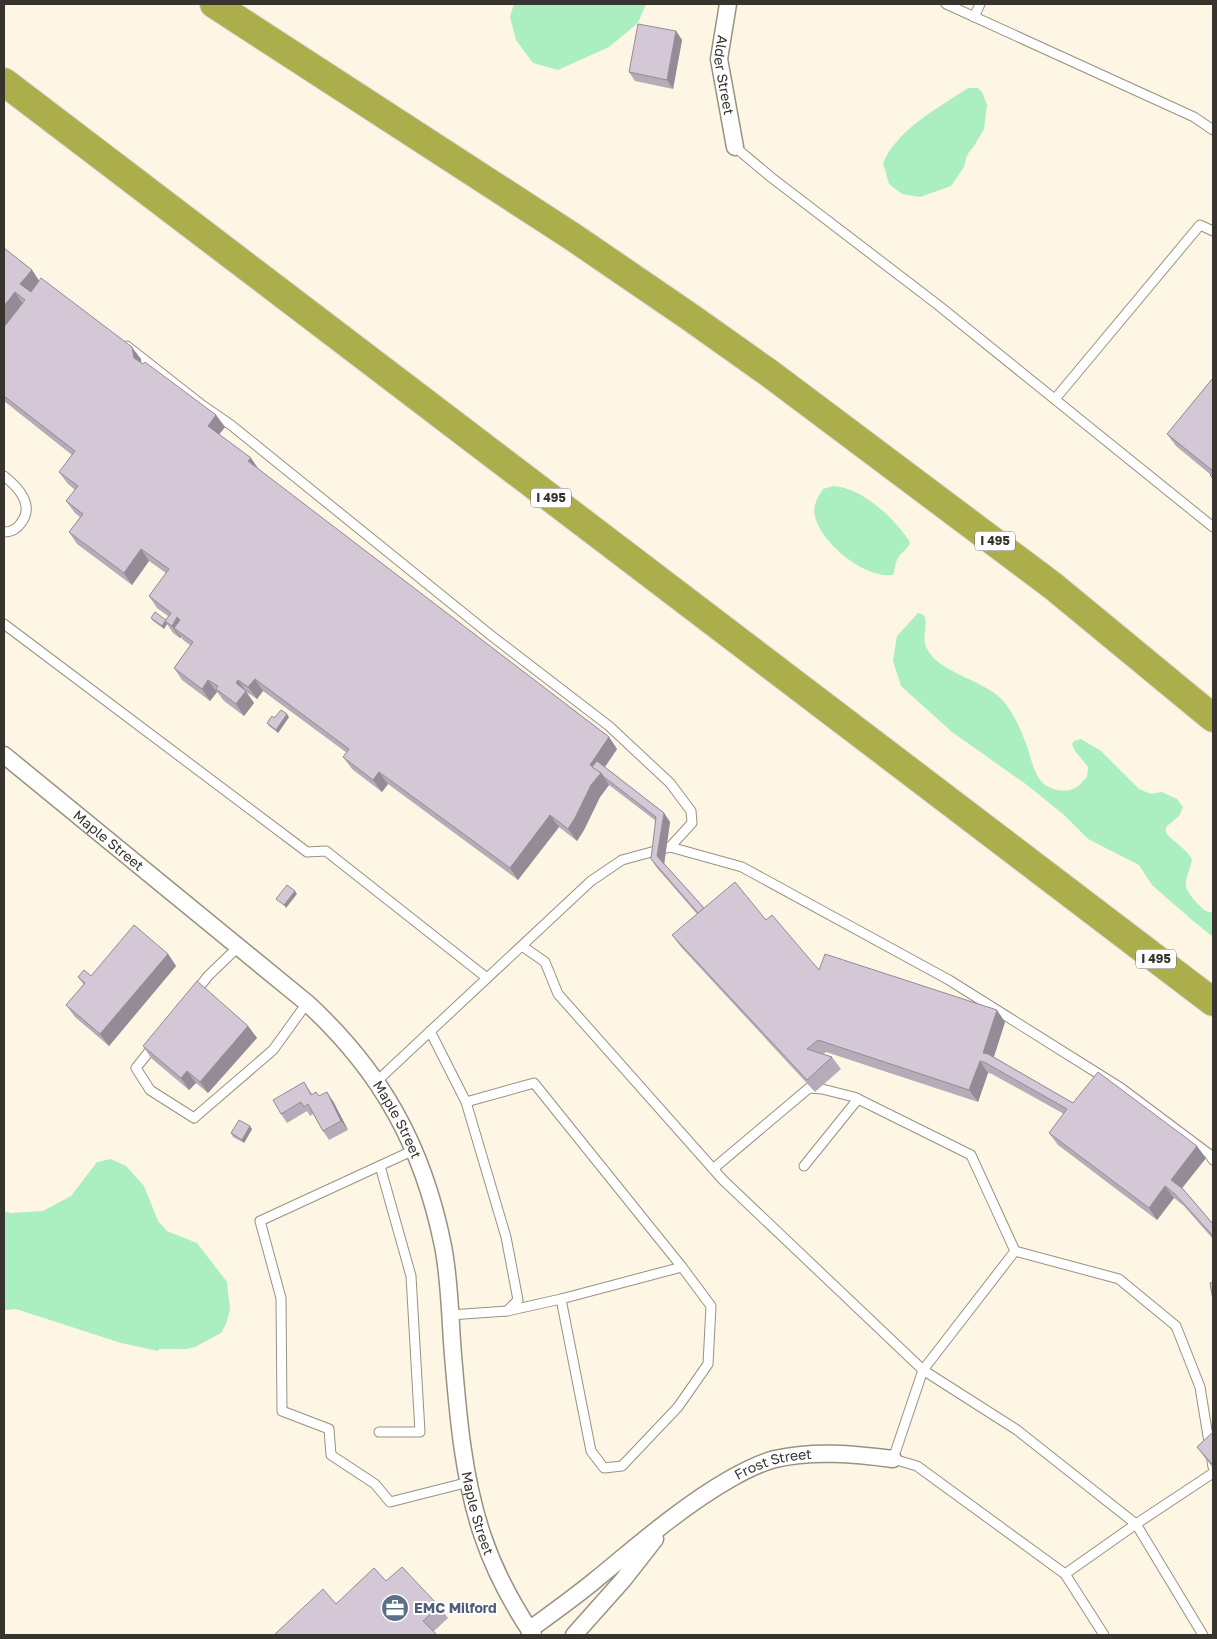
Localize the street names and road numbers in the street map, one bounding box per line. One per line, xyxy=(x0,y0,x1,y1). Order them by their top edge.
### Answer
street label: Alder Street xyxy=(711,34,738,116)
road number: I 495 xyxy=(531,488,571,508)
road number: I 495 xyxy=(975,532,1015,550)
street label: Maple Street xyxy=(70,806,147,874)
road number: I 495 xyxy=(1136,950,1176,969)
street label: Maple Street xyxy=(370,1077,425,1161)
street label: Frost Street xyxy=(731,1445,812,1483)
street label: Maple Street xyxy=(459,1470,498,1557)

